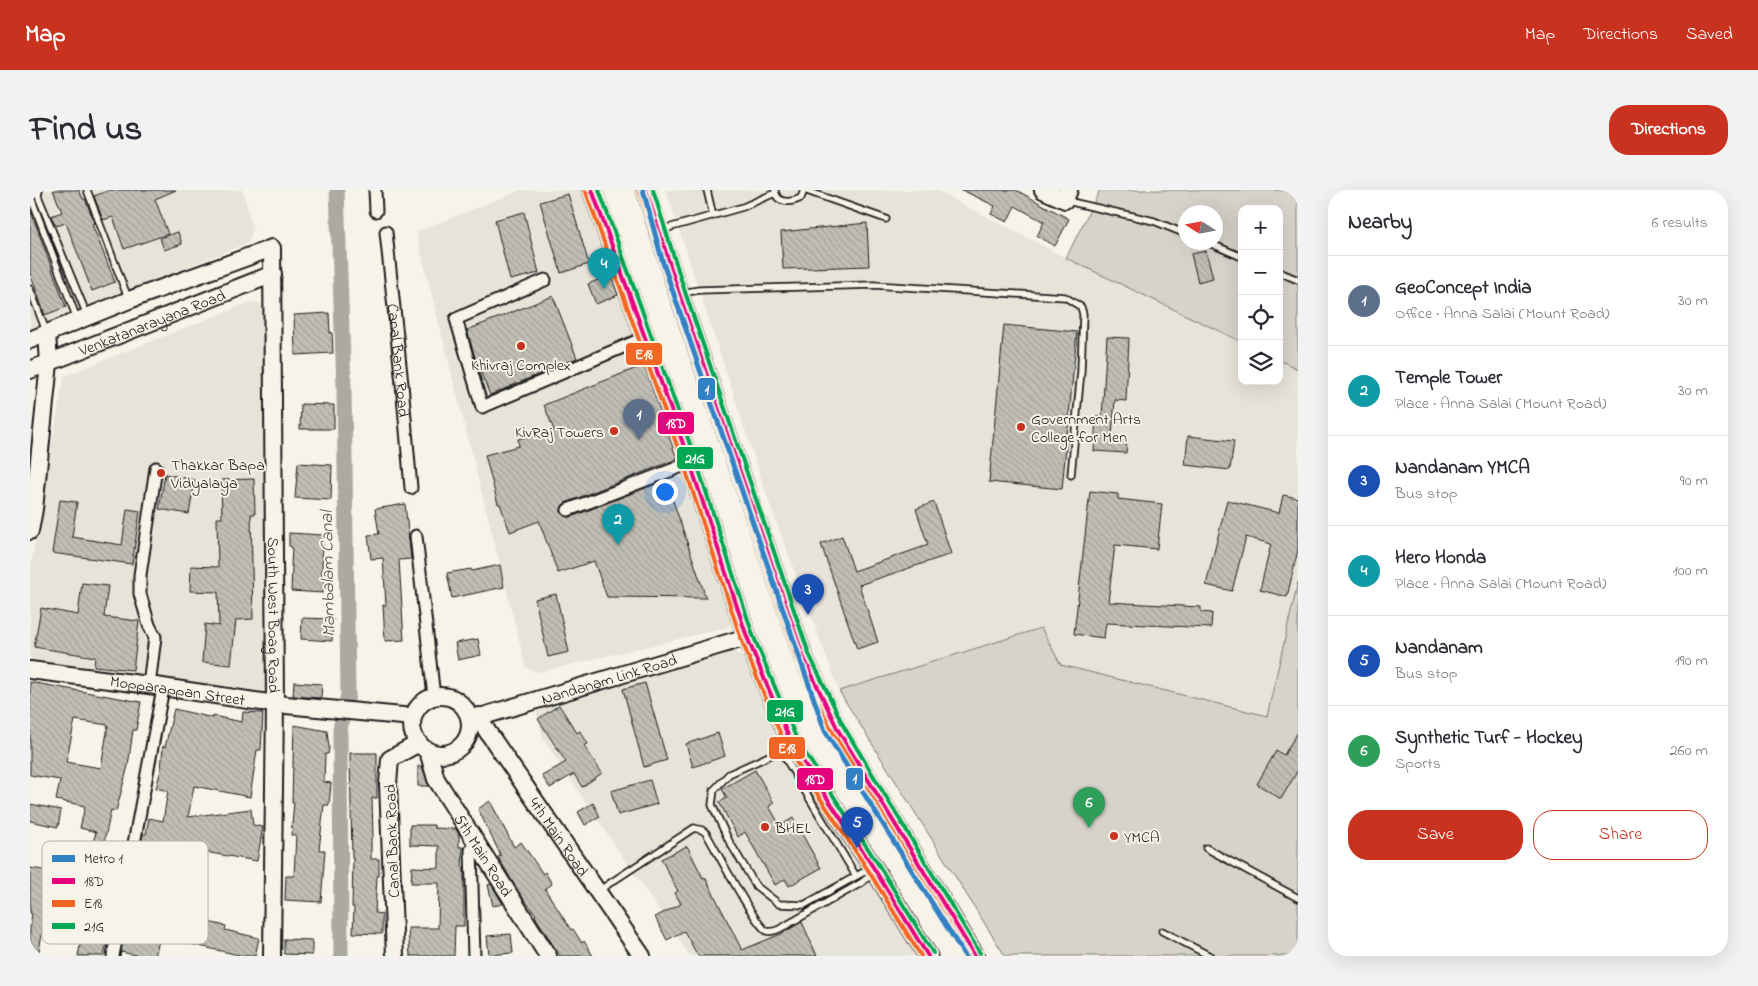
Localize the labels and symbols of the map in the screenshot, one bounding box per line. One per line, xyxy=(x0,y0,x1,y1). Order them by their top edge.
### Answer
north arrow xyxy=(1178,205,1223,250)
pin: 4 xyxy=(588,248,620,289)
street label: Venkatanarayana Road xyxy=(75,284,229,364)
street label: Canal Bank Road xyxy=(380,303,415,418)
marker: Khivraj Complex xyxy=(515,340,527,352)
line badge: E18 xyxy=(625,342,663,366)
text: E18 xyxy=(635,345,654,366)
place label: Khivraj Complex xyxy=(471,354,571,378)
line badge: 1 xyxy=(697,377,716,401)
text: 1 xyxy=(705,380,710,401)
pin: 1 xyxy=(623,399,655,440)
place label: Government Arts College for Men xyxy=(1031,408,1141,450)
line badge: 18D xyxy=(657,411,695,435)
text: 18D xyxy=(666,414,686,435)
place label: KivRaj Towers xyxy=(515,421,604,445)
marker: Government Arts College for Men xyxy=(1015,421,1027,433)
marker: KivRaj Towers xyxy=(608,425,620,437)
line badge: 21G xyxy=(676,446,714,470)
text: 21G xyxy=(684,449,705,470)
place label: Thakkar Bapa Vidyalaya xyxy=(170,454,265,496)
marker: Thakkar Bapa Vidyalaya xyxy=(155,467,167,479)
your location xyxy=(652,479,678,505)
pin: 2 xyxy=(602,504,634,545)
water label: Mambalam Canal xyxy=(315,509,343,637)
street label: South West Boag Road xyxy=(260,537,285,693)
pin: 3 xyxy=(792,574,824,615)
street label: Nandanam Link Road xyxy=(539,649,680,712)
street label: Mopparappan Street xyxy=(109,670,247,713)
line badge: 21G xyxy=(766,699,804,723)
text: 21G xyxy=(774,702,795,723)
line badge: E18 xyxy=(768,736,806,760)
text: E18 xyxy=(778,739,797,760)
line badge: 18D xyxy=(796,767,834,791)
line badge: 1 xyxy=(845,767,864,791)
text: 1 xyxy=(853,769,858,790)
text: 18D xyxy=(805,770,825,791)
street label: Canal Bank Road xyxy=(379,784,407,898)
pin: 6 xyxy=(1073,787,1105,828)
street label: 4th Main Road xyxy=(522,793,594,882)
pin: 5 xyxy=(841,807,873,848)
street label: 5th Main Road xyxy=(447,810,518,902)
place label: BHEL xyxy=(774,817,811,841)
marker: BHEL xyxy=(759,821,771,833)
place label: YMCA xyxy=(1124,826,1160,850)
marker: YMCA xyxy=(1108,830,1120,842)
legend xyxy=(42,841,208,944)
text: Metro 1 xyxy=(84,849,124,870)
text: 18D xyxy=(84,872,104,893)
text: E18 xyxy=(84,894,102,915)
text: 21G xyxy=(84,917,104,938)

